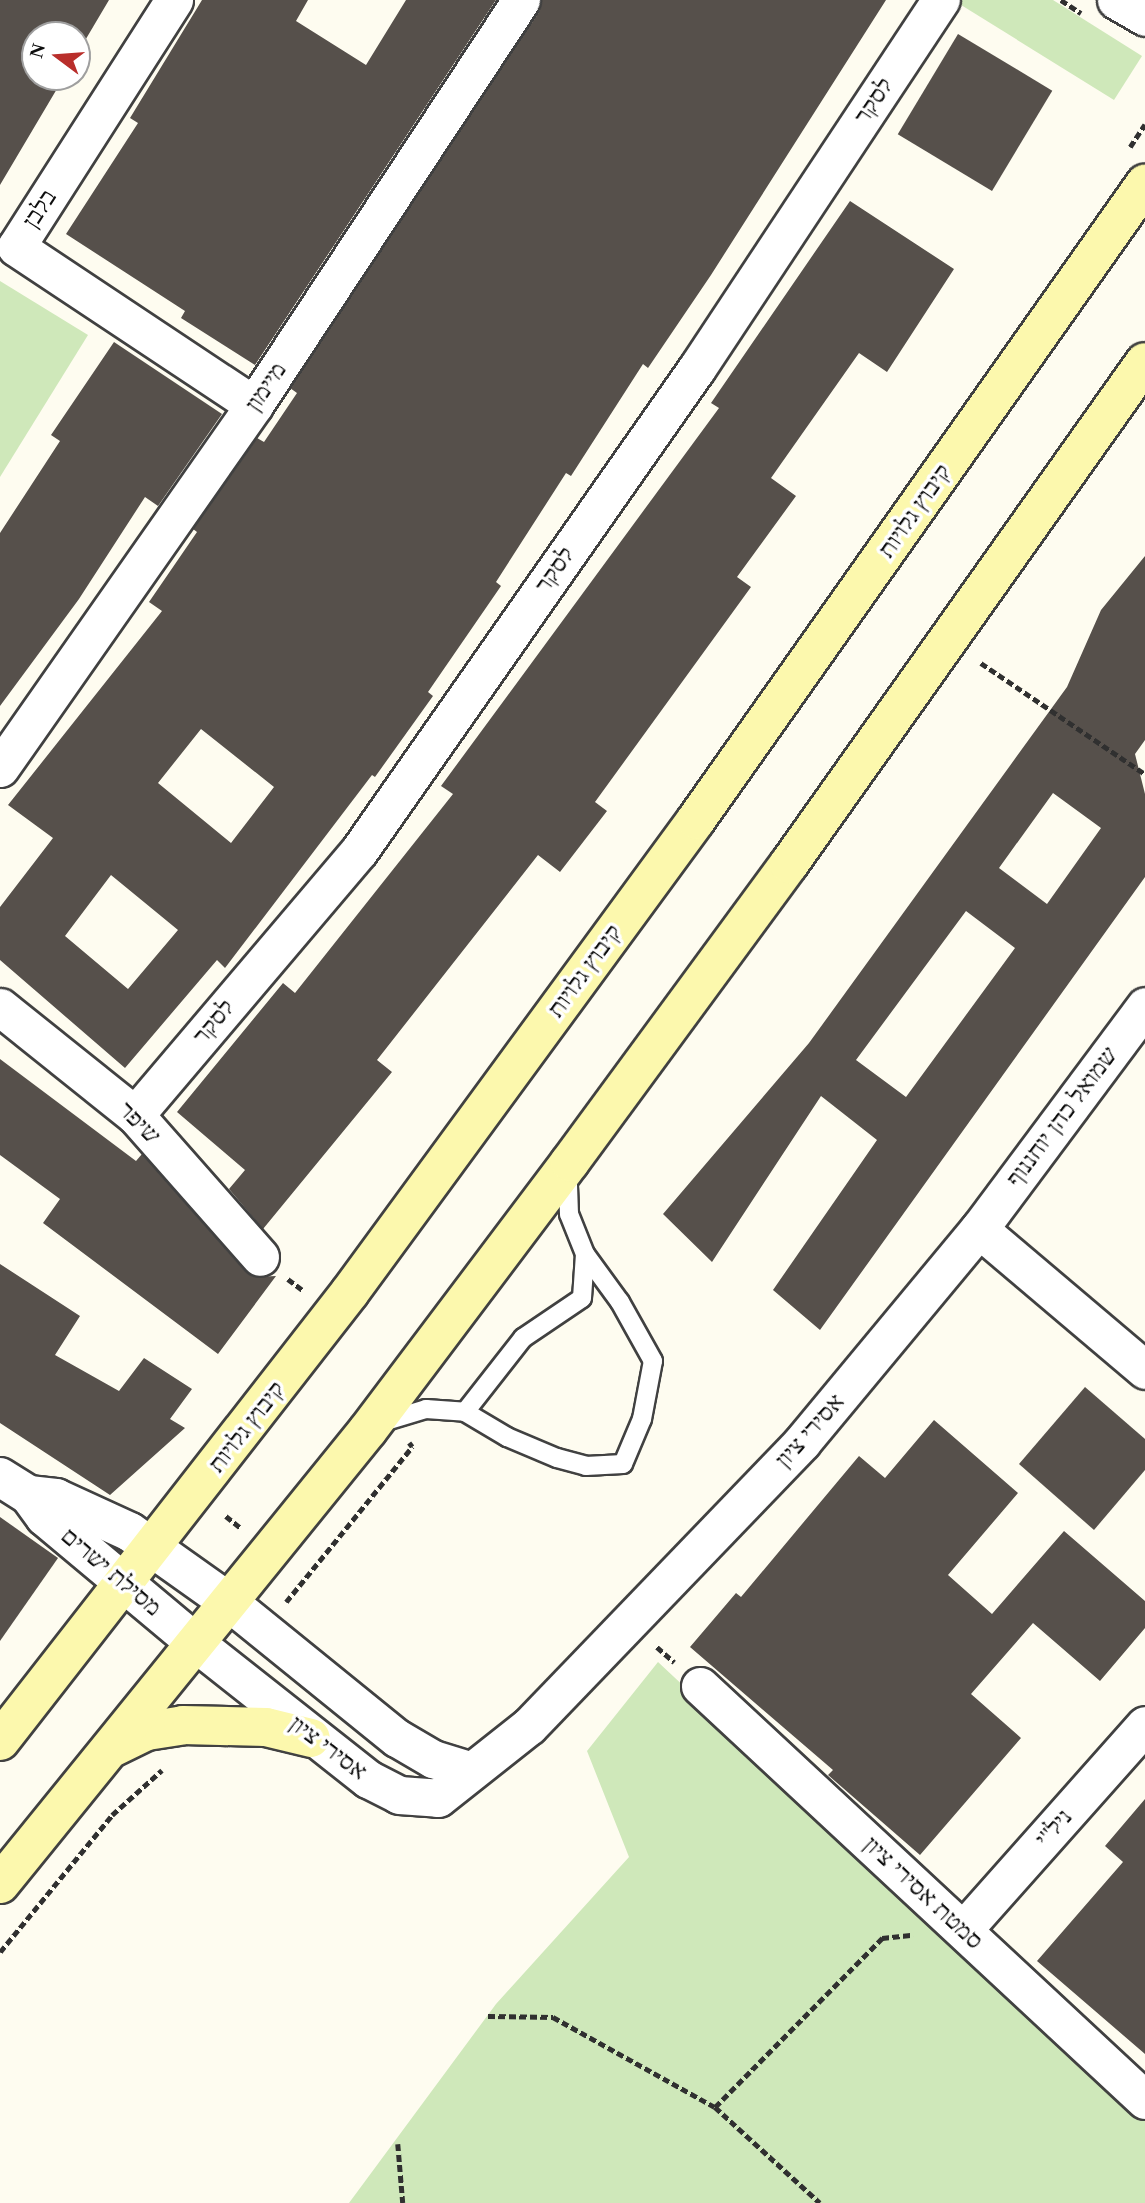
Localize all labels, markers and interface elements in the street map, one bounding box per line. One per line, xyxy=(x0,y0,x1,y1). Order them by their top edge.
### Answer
north arrow xyxy=(21,21,91,91)
text: N xyxy=(25,41,49,60)
street label: לסקר xyxy=(848,72,900,130)
street label: בלבן xyxy=(17,184,63,234)
street label: מיימון xyxy=(239,357,293,417)
street label: קיבוץ גלויות xyxy=(872,459,958,563)
street label: לסקר xyxy=(529,541,581,599)
street label: קיבוץ גלויות xyxy=(542,919,628,1023)
street label: לסקר xyxy=(187,994,241,1050)
street label: שמואל כהן יוחננוף xyxy=(1000,1041,1124,1193)
street label: שיפר xyxy=(112,1096,166,1150)
street label: קיבוץ גלויות xyxy=(202,1376,292,1478)
street label: אסירי ציון xyxy=(769,1388,851,1474)
street label: מסילת ישרים xyxy=(55,1522,167,1622)
street label: אסירי ציון xyxy=(284,1710,372,1786)
street label: ניל"י xyxy=(1029,1803,1079,1853)
street label: סמטת אסירי ציון xyxy=(857,1830,989,1956)

